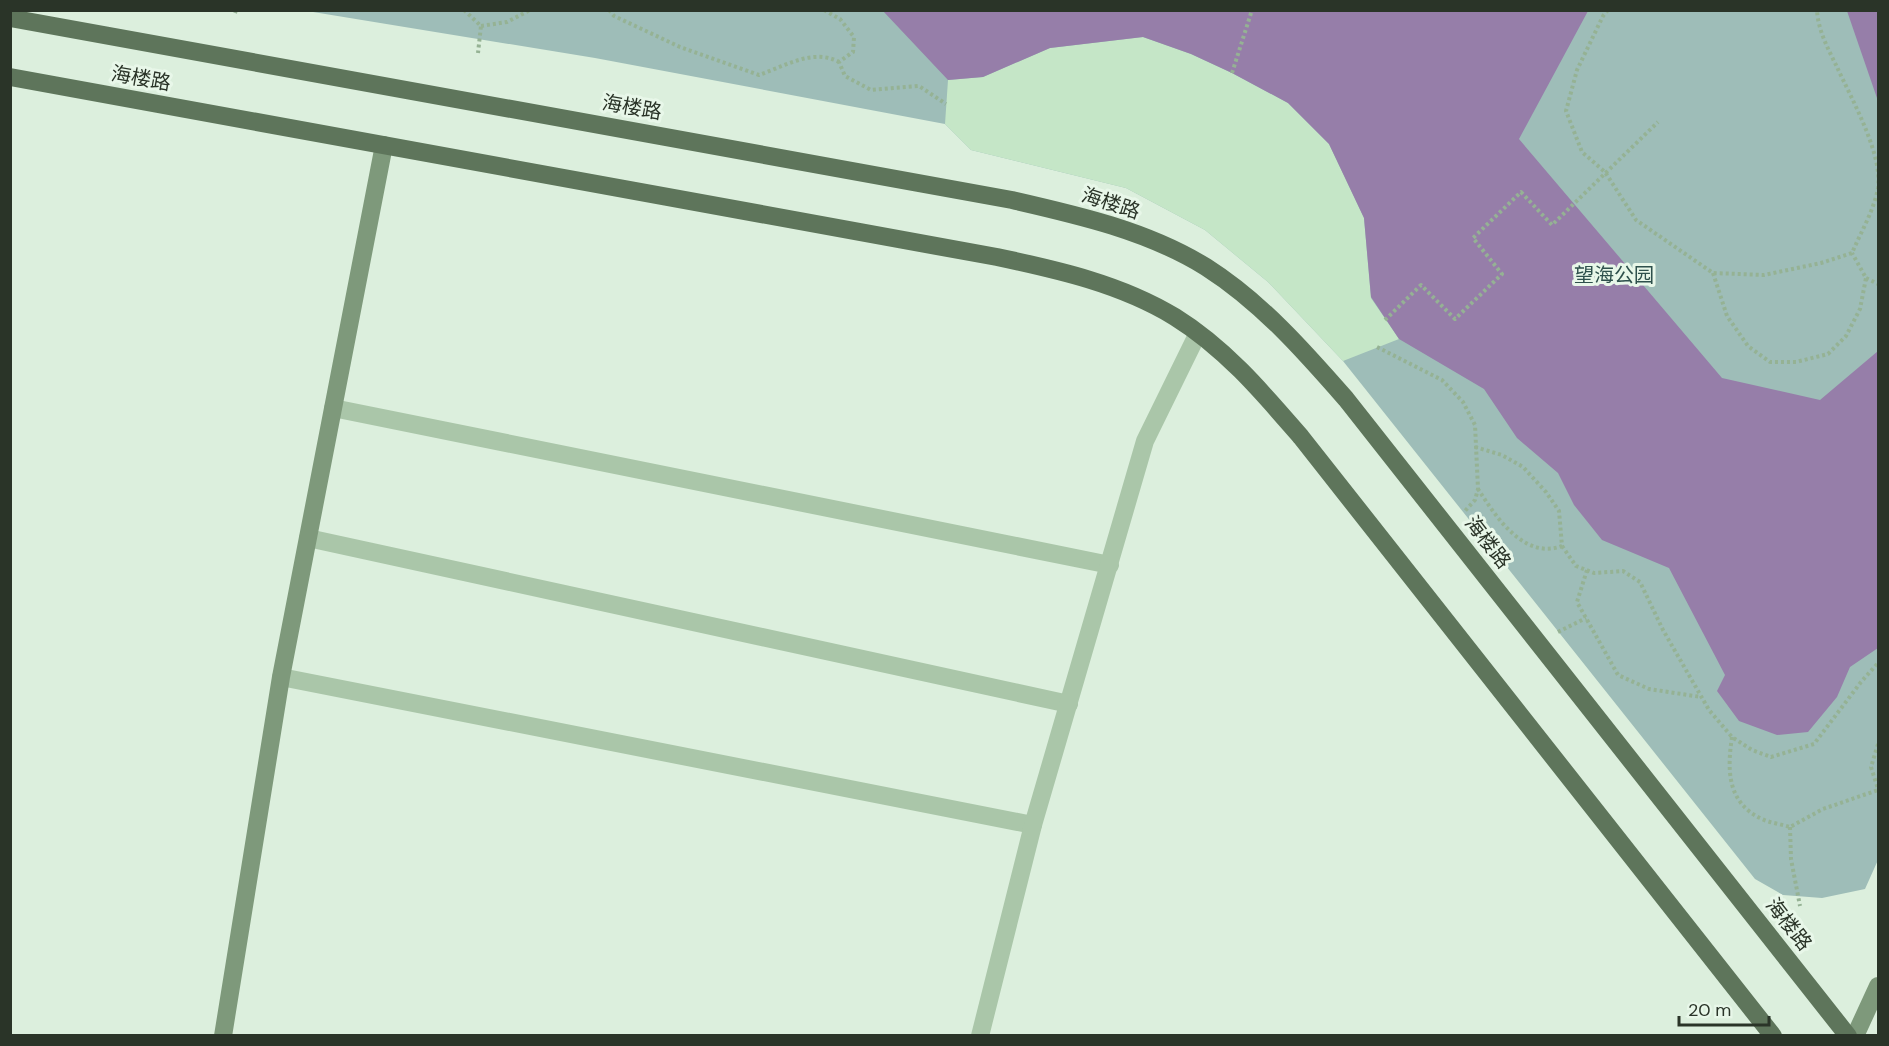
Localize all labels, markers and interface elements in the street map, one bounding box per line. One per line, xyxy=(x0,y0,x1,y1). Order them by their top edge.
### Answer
street label: 海楼路 xyxy=(109,60,173,96)
street label: 海楼路 xyxy=(600,89,664,125)
street label: 海楼路 xyxy=(1078,181,1144,225)
park label: 望海公园 xyxy=(1574,262,1654,288)
street label: 海楼路 xyxy=(1459,510,1517,574)
street label: 海楼路 xyxy=(1760,892,1818,956)
scale bar xyxy=(1679,989,1769,1027)
text: 20 m xyxy=(1688,998,1731,1022)

